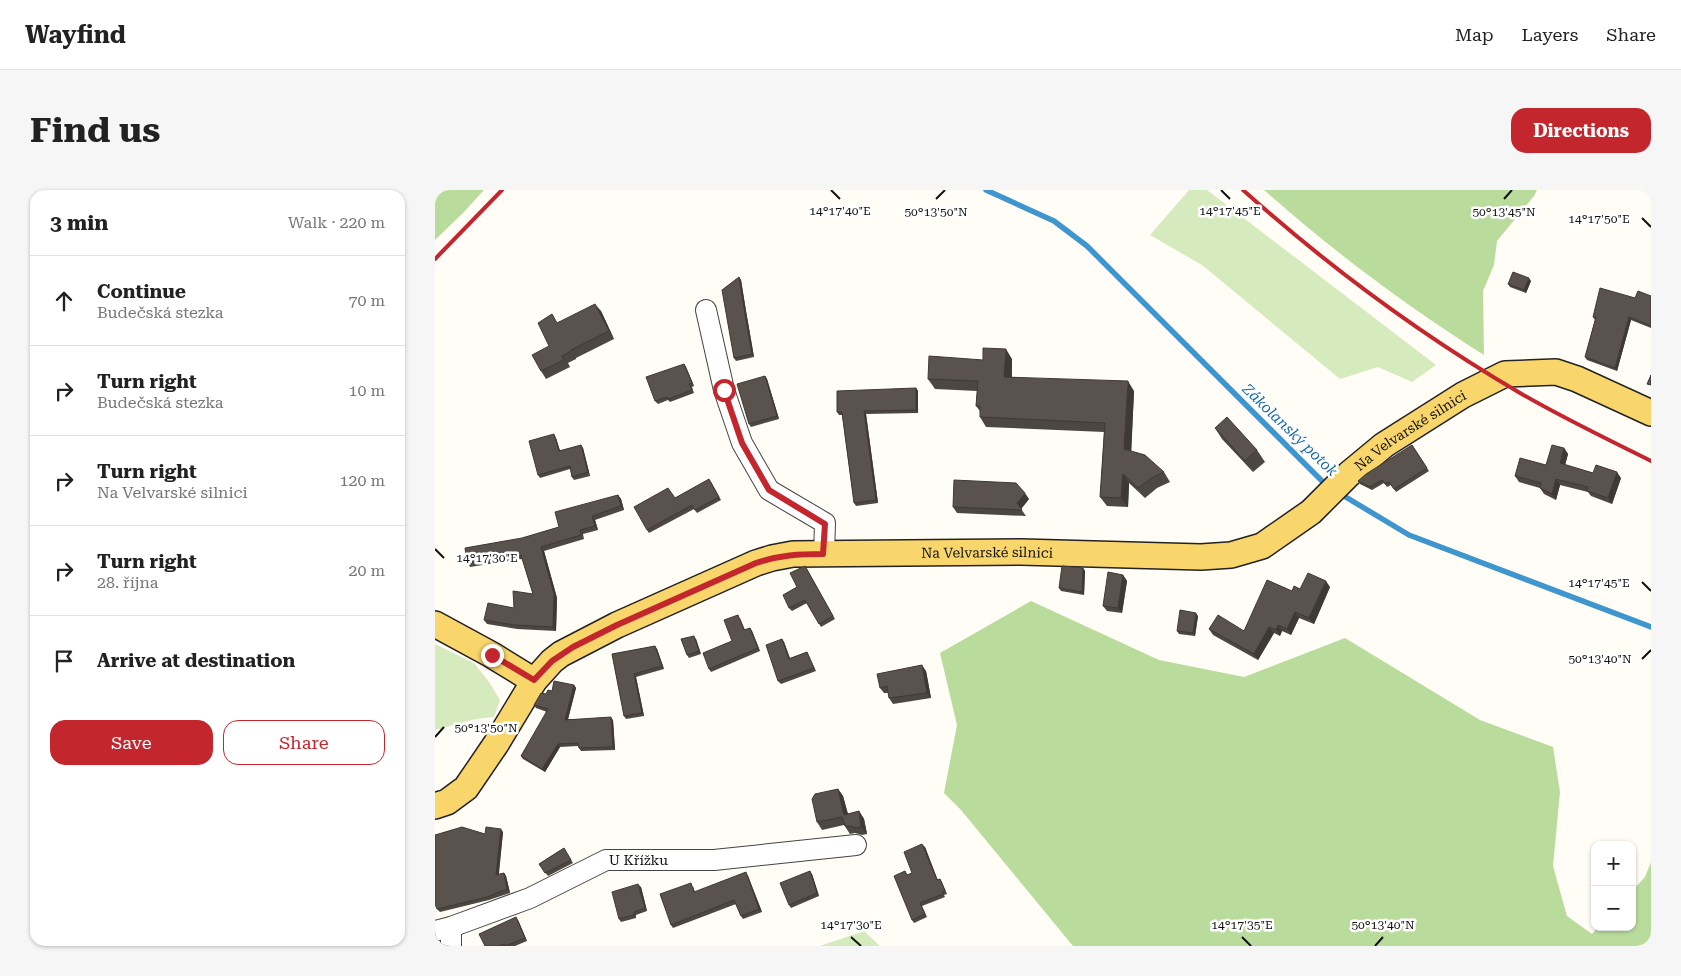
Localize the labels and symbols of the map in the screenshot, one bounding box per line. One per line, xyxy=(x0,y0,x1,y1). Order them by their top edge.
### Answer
text: 14°17'40"E xyxy=(809,204,871,218)
text: 14°17'45"E xyxy=(1199,204,1261,218)
text: 50°13'50"N xyxy=(904,205,968,219)
text: 50°13'45"N xyxy=(1472,205,1536,219)
text: 14°17'50"E xyxy=(1568,212,1630,226)
route start xyxy=(713,379,736,402)
water label: Zákolanský potok xyxy=(1238,379,1342,480)
street label: Na Velvarské silnici xyxy=(1351,387,1469,474)
street label: Na Velvarské silnici xyxy=(921,544,1054,561)
text: 14°17'30"E xyxy=(456,551,518,565)
text: 14°17'45"E xyxy=(1568,576,1630,590)
route end xyxy=(481,644,504,667)
text: 50°13'40"N xyxy=(1568,652,1632,666)
text: 50°13'50"N xyxy=(454,721,518,735)
street label: U Křížku xyxy=(609,852,668,868)
text: 14°17'30"E xyxy=(820,918,882,932)
text: 14°17'35"E xyxy=(1211,918,1273,932)
text: 50°13'40"N xyxy=(1351,918,1415,932)

